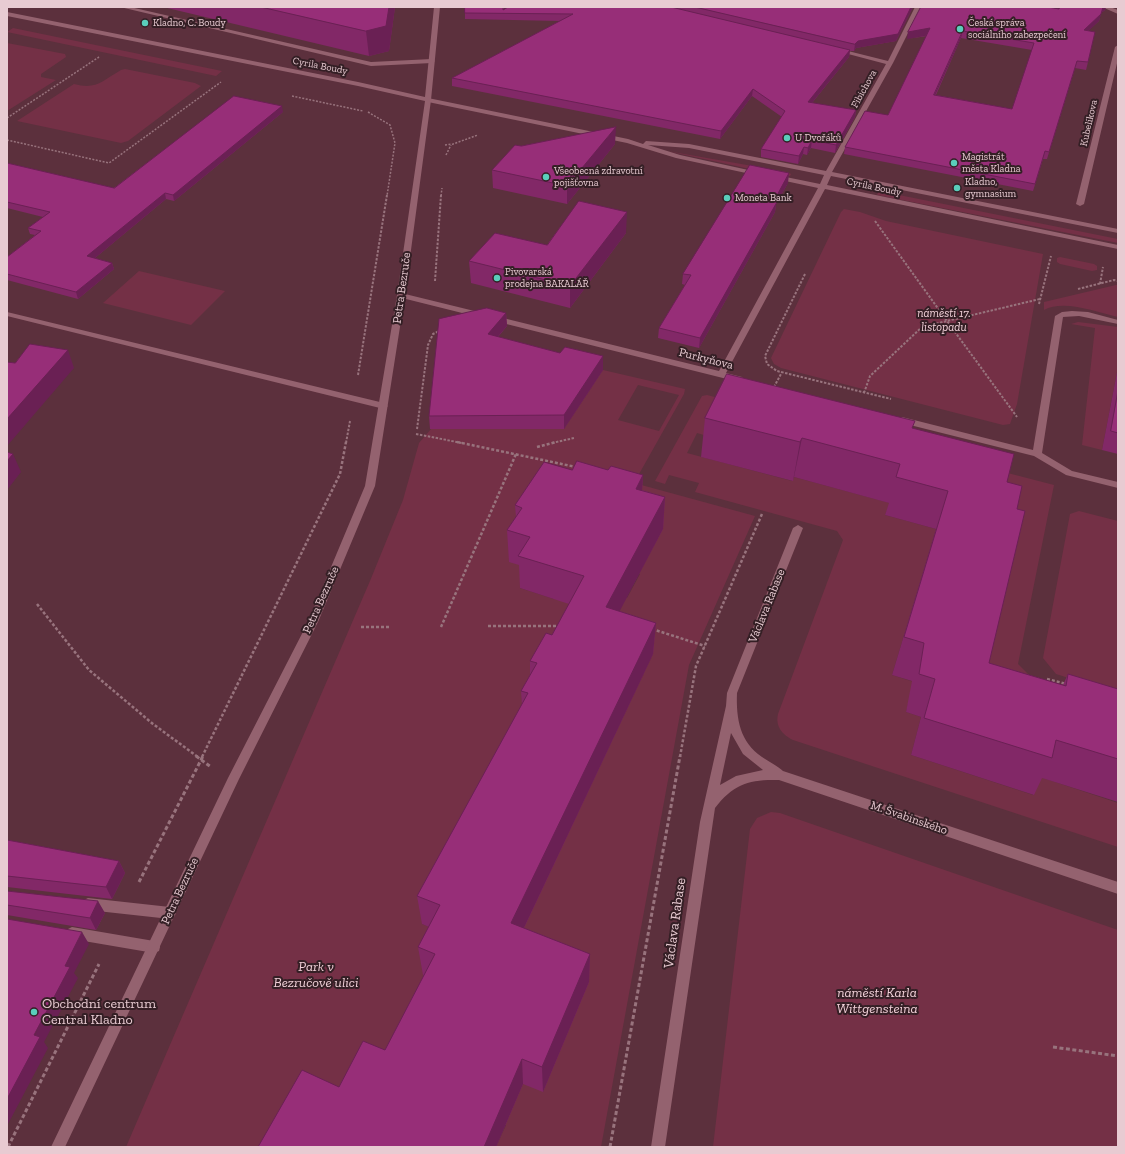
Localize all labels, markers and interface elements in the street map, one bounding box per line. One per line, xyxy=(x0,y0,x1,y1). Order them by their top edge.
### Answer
place label: Kladno, C. Boudy xyxy=(153,17,226,29)
place label: Česká správa sociálního zabezpečení xyxy=(968,17,1066,40)
marker: Kladno, C. Boudy xyxy=(140,18,150,28)
marker: Česká správa sociálního zabezpečení xyxy=(955,24,965,34)
street label: Cyrila Boudy xyxy=(292,55,348,77)
street label: Fibichova xyxy=(849,68,879,110)
street label: Kubelíkova xyxy=(1078,99,1100,147)
place label: U Dvořáků xyxy=(795,132,841,144)
marker: U Dvořáků xyxy=(782,133,792,143)
place label: Magistrát města Kladna xyxy=(962,151,1020,174)
marker: Magistrát města Kladna xyxy=(949,158,959,168)
place label: Všeobecná zdravotní pojišťovna xyxy=(554,165,643,188)
marker: Všeobecná zdravotní pojišťovna xyxy=(541,172,551,182)
street label: Cyrila Boudy xyxy=(846,175,902,199)
place label: Kladno, gymnasium xyxy=(965,176,1016,200)
marker: Kladno, gymnasium xyxy=(952,183,962,193)
place label: Moneta Bank xyxy=(735,192,792,204)
marker: Moneta Bank xyxy=(722,193,732,203)
street label: Petra Bezruče xyxy=(390,252,414,324)
place label: Pivovarská prodejna BAKALÁŘ xyxy=(505,266,589,290)
marker: Pivovarská prodejna BAKALÁŘ xyxy=(492,273,502,283)
park label: náměstí 17. listopadu xyxy=(917,307,971,335)
street label: Purkyňova xyxy=(677,345,735,373)
street label: Petra Bezruče xyxy=(300,564,342,636)
street label: Václava Rabase xyxy=(746,567,788,645)
street label: M. Švabinského xyxy=(869,798,949,838)
street label: Petra Bezruče xyxy=(158,855,202,927)
street label: Václava Rabase xyxy=(660,877,690,969)
park label: Park v Bezručově ulici xyxy=(273,959,359,992)
park label: náměstí Karla Wittgensteina xyxy=(836,985,918,1018)
place label: Obchodní centrum Central Kladno xyxy=(42,996,156,1028)
marker: Obchodní centrum Central Kladno xyxy=(29,1007,39,1017)

